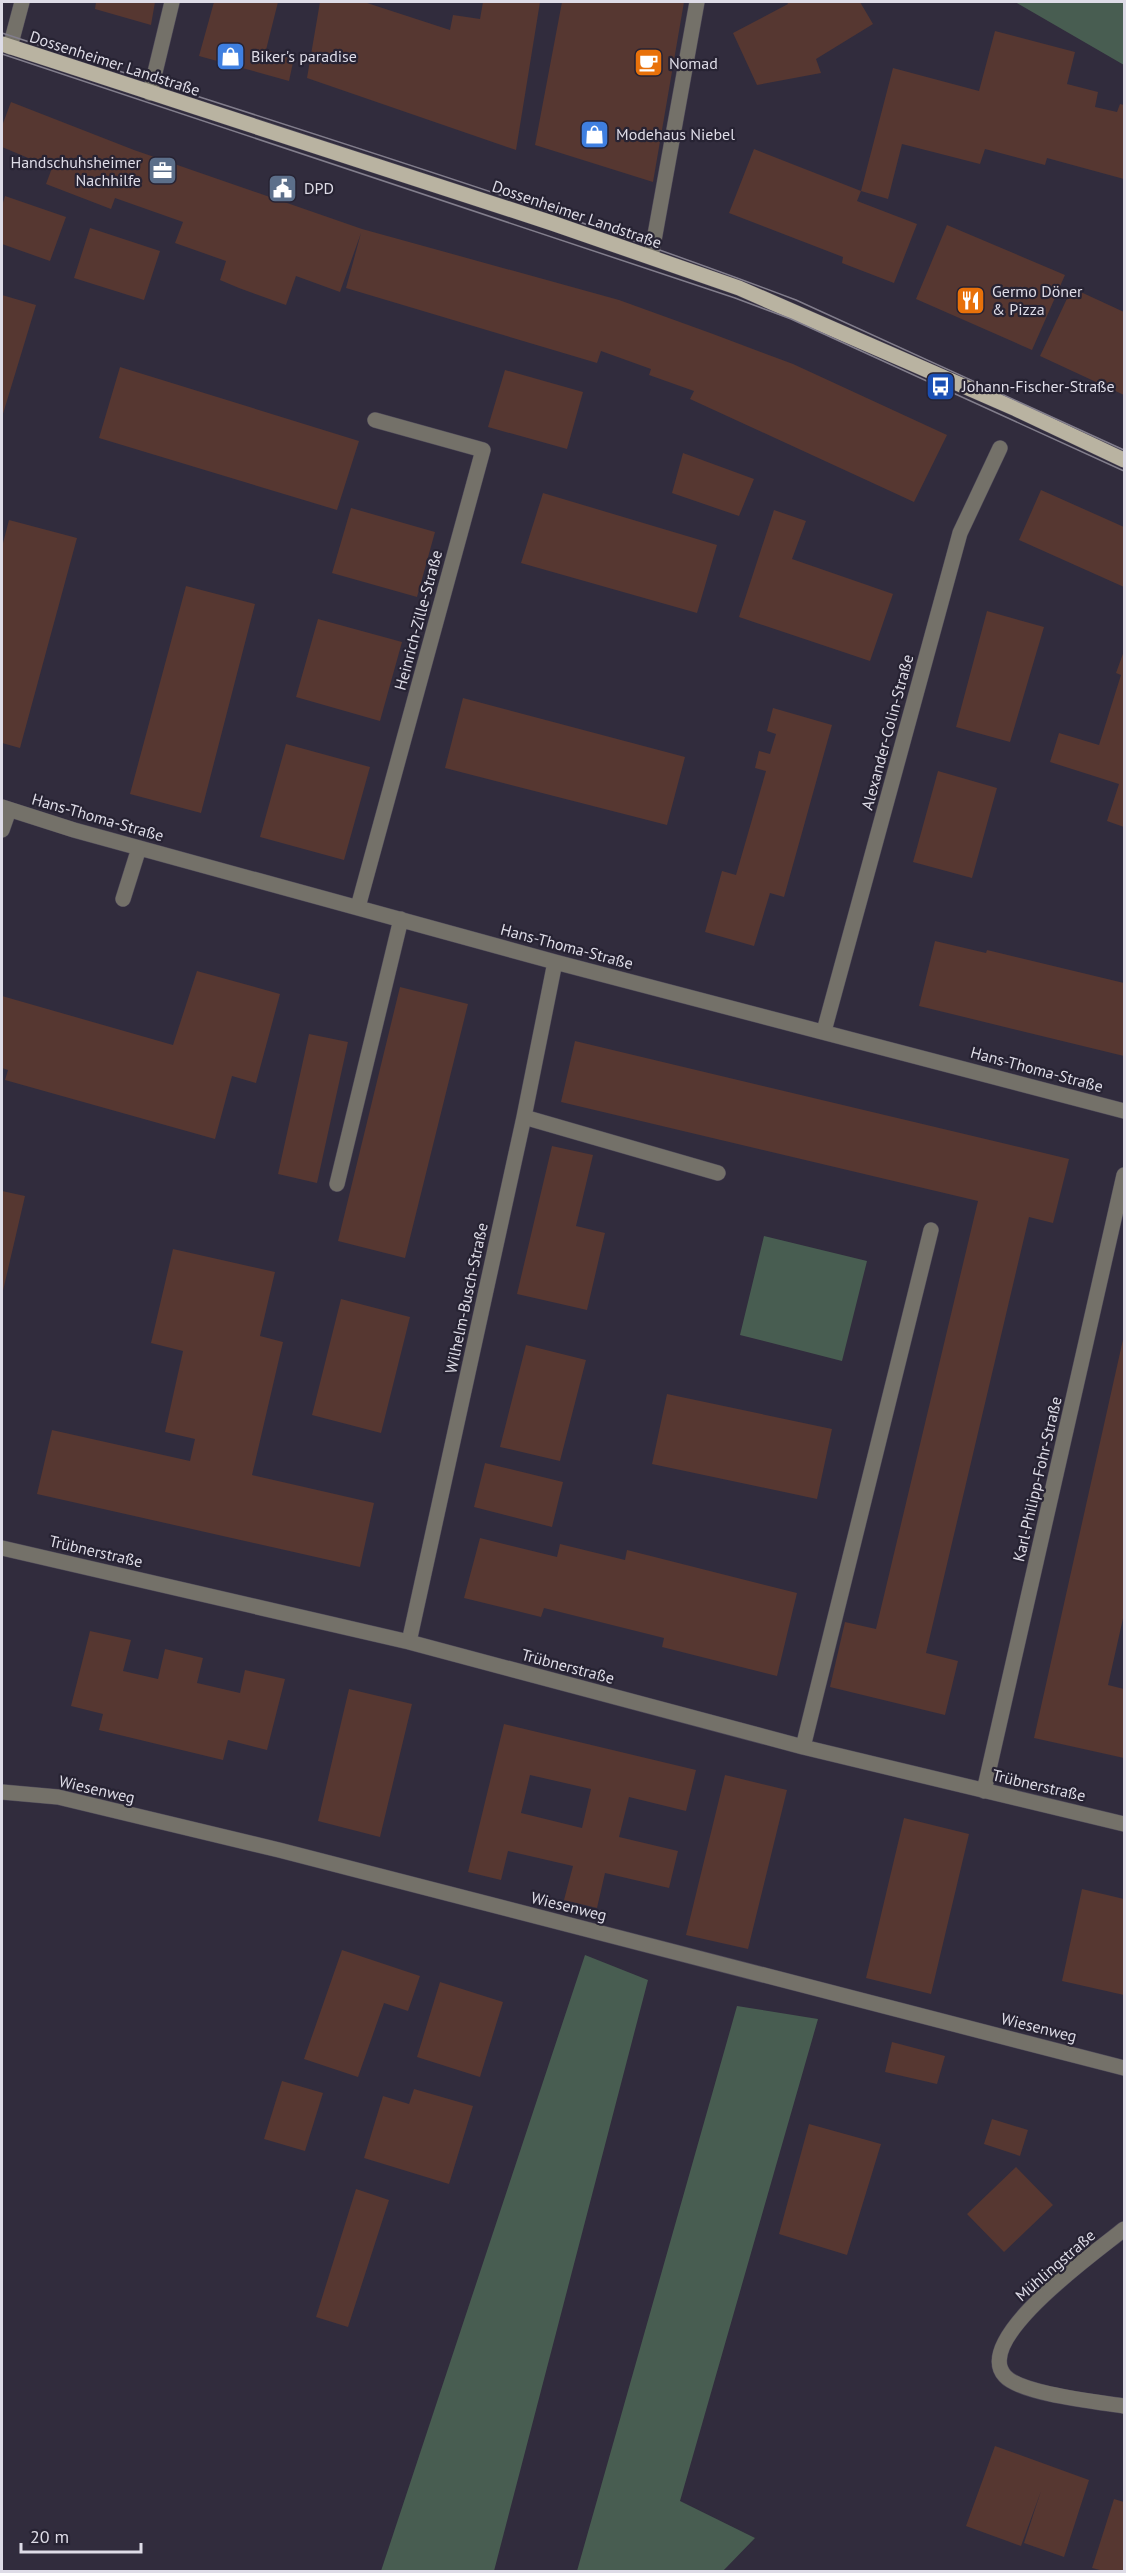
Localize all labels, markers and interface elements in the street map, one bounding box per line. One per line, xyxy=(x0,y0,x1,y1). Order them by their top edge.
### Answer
street label: Dossenheimer Landstraße xyxy=(27,26,203,100)
shop icon: Biker's paradise xyxy=(214,40,246,72)
place label: Biker's paradise xyxy=(251,46,357,66)
cafe icon: Nomad xyxy=(632,47,664,79)
place label: Nomad xyxy=(669,53,718,73)
shop icon: Modehaus Niebel xyxy=(579,118,611,150)
place label: Modehaus Niebel xyxy=(616,124,735,144)
place label: Handschuhsheimer Nachhilfe xyxy=(10,152,142,190)
office icon: Handschuhsheimer Nachhilfe xyxy=(146,155,178,187)
public building icon: DPD xyxy=(267,172,299,204)
street label: Dossenheimer Landstraße xyxy=(490,176,664,252)
place label: DPD xyxy=(304,178,334,198)
place label: Germo Döner & Pizza xyxy=(992,281,1083,319)
restaurant icon: Germo Döner & Pizza xyxy=(955,284,987,316)
bus stop icon: Johann-Fischer-Straße xyxy=(925,370,957,402)
place label: Johann-Fischer-Straße xyxy=(961,376,1115,396)
street label: Heinrich-Zille-Straße xyxy=(390,548,446,692)
street label: Alexander-Colin-Straße xyxy=(857,652,917,812)
street label: Hans-Thoma-Straße xyxy=(30,789,166,845)
street label: Hans-Thoma-Straße xyxy=(499,919,635,973)
street label: Hans-Thoma-Straße xyxy=(969,1042,1105,1096)
street label: Wilhelm-Busch-Straße xyxy=(440,1221,492,1375)
street label: Karl-Philipp-Fohr-Straße xyxy=(1008,1394,1066,1564)
street label: Trübnerstraße xyxy=(47,1531,145,1571)
street label: Trübnerstraße xyxy=(519,1644,617,1688)
street label: Trübnerstraße xyxy=(990,1765,1088,1805)
street label: Wiesenweg xyxy=(57,1771,137,1807)
street label: Wiesenweg xyxy=(529,1887,609,1925)
street label: Wiesenweg xyxy=(999,2008,1079,2046)
street label: Mühlingstraße xyxy=(1011,2225,1099,2305)
scale bar xyxy=(21,2516,141,2554)
text: 20 m xyxy=(30,2525,69,2548)

